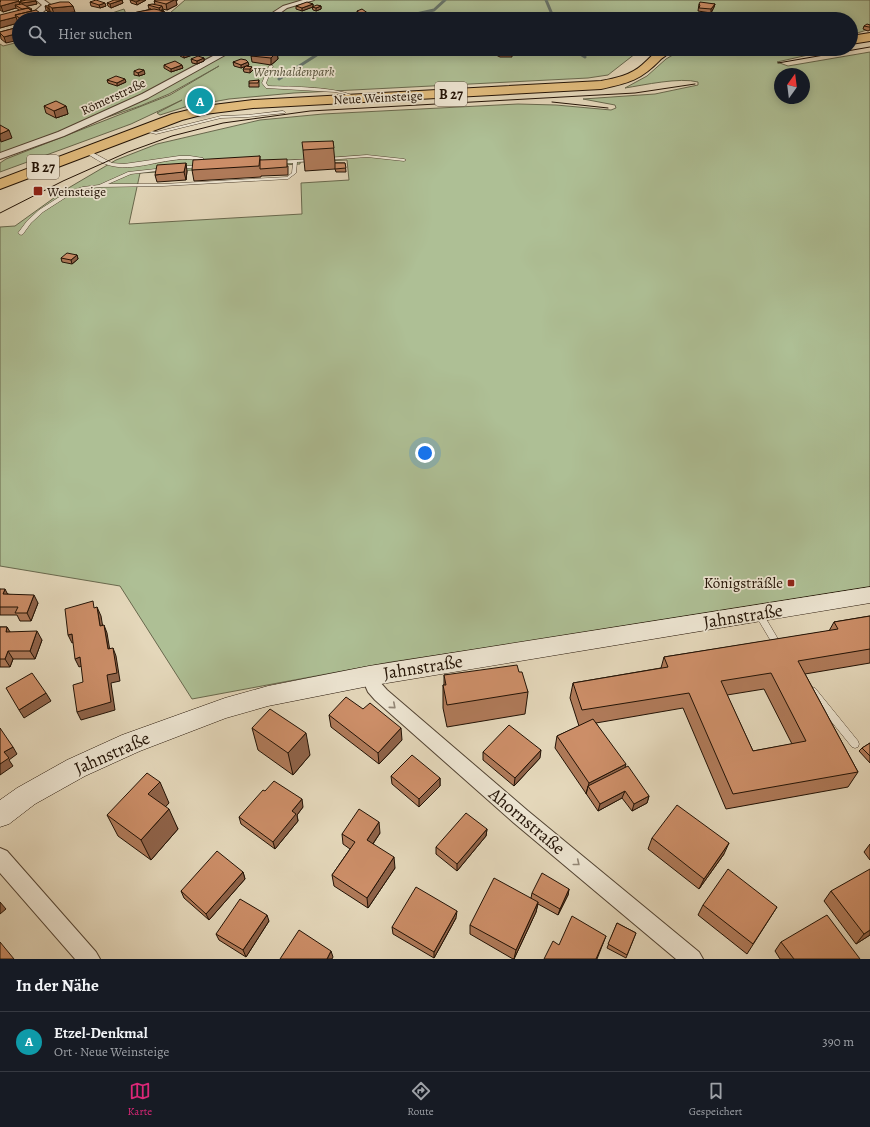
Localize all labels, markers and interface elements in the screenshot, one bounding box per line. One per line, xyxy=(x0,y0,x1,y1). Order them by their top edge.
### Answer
search box xyxy=(12,12,858,56)
icon: search xyxy=(26,23,48,45)
text: Hier suchen xyxy=(58,24,132,44)
park label: Wernhaldenpark xyxy=(253,63,335,80)
north arrow xyxy=(774,68,810,104)
street label: Römerstraße xyxy=(78,74,148,119)
road number: B 27 xyxy=(435,82,467,106)
pin: A xyxy=(187,86,213,116)
street label: Neue Weinsteige xyxy=(333,87,423,108)
road number: B 27 xyxy=(27,155,59,179)
place label: Weinsteige xyxy=(46,183,106,200)
marker: Weinsteige xyxy=(32,185,44,197)
your location xyxy=(415,443,435,463)
place label: Königsträßle xyxy=(704,573,783,593)
marker: Königsträßle xyxy=(786,578,796,588)
street label: Jahnstraße xyxy=(702,598,784,634)
street label: Jahnstraße xyxy=(382,649,464,685)
one-way arrow xyxy=(388,701,396,709)
street label: Jahnstraße xyxy=(70,726,154,780)
street label: Ahornstraße xyxy=(483,781,570,860)
one-way arrow xyxy=(573,858,580,865)
text: In der Nähe xyxy=(16,974,99,997)
text: Etzel-Denkmal xyxy=(54,1023,148,1043)
text: A xyxy=(25,1033,33,1050)
text: 390 m xyxy=(822,1033,854,1050)
text: Ort · Neue Weinsteige xyxy=(54,1043,169,1060)
tab: Karte xyxy=(128,1080,152,1119)
tab: Route xyxy=(407,1080,434,1119)
tab: Gespeichert xyxy=(689,1080,742,1119)

